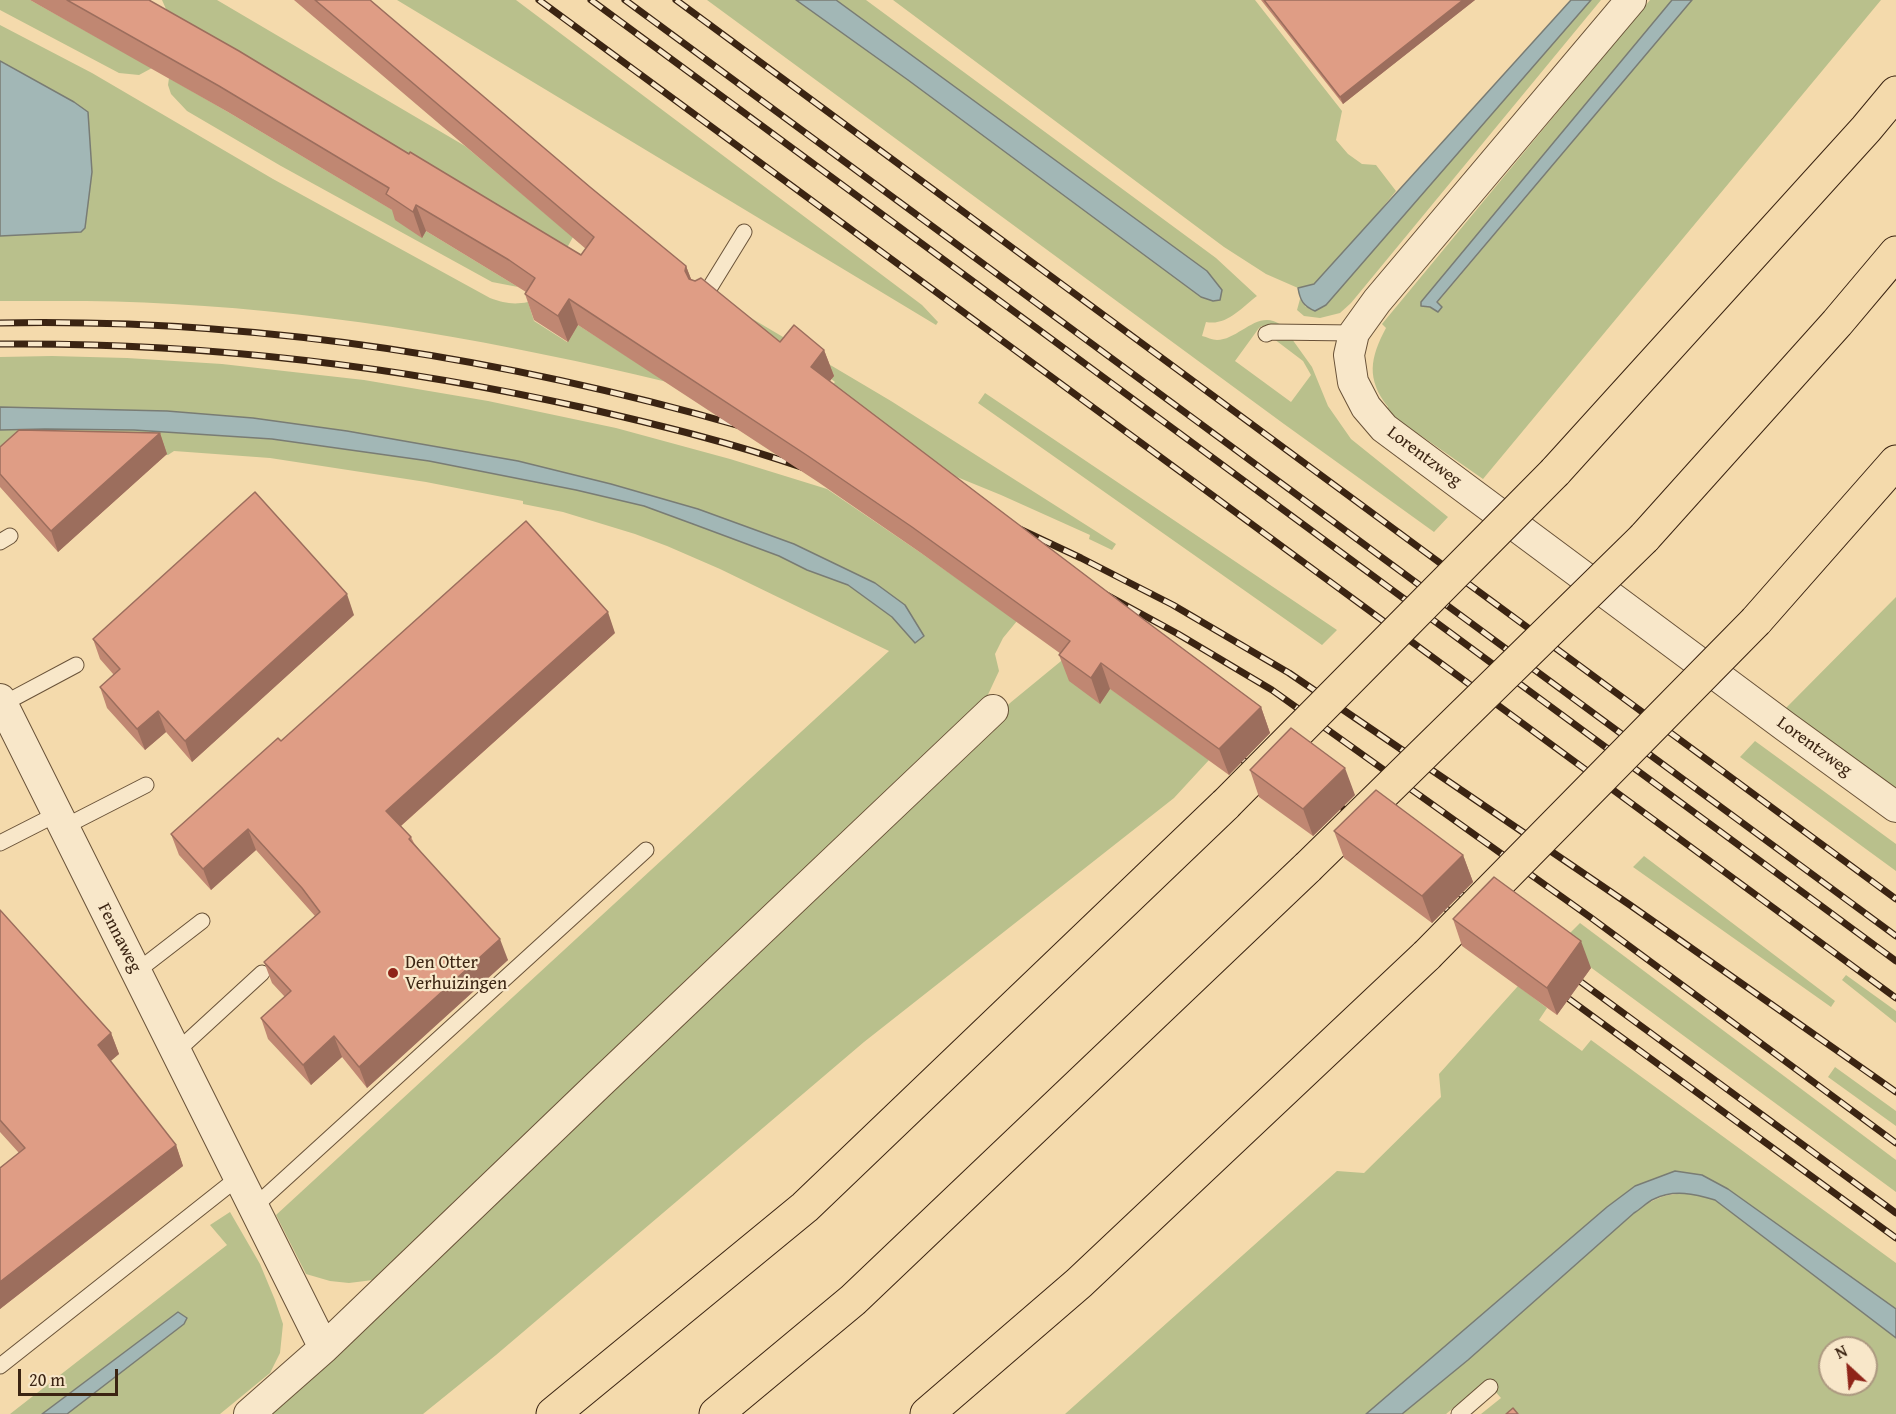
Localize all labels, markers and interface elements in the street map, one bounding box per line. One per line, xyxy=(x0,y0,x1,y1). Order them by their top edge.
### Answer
street label: Lorentzweg xyxy=(1382,422,1466,492)
street label: Lorentzweg xyxy=(1772,712,1856,782)
street label: Fennaweg xyxy=(92,900,146,976)
place label: Den Otter Verhuizingen xyxy=(405,952,507,994)
marker: Den Otter Verhuizingen xyxy=(386,966,400,980)
north arrow xyxy=(1818,1336,1878,1396)
text: N xyxy=(1831,1338,1851,1365)
scale bar xyxy=(21,1357,122,1395)
text: 20 m xyxy=(29,1366,65,1393)

